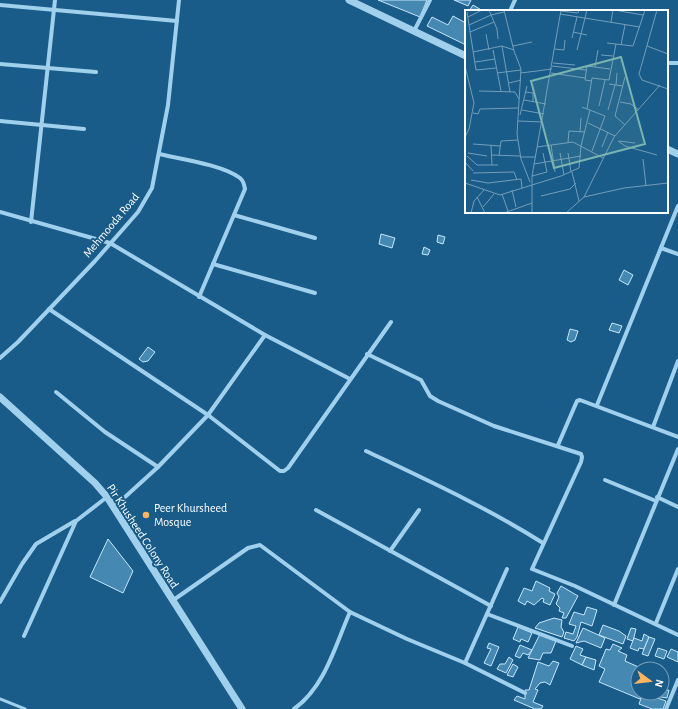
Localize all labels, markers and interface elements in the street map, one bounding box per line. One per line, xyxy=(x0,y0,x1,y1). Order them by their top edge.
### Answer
inset map xyxy=(465,10,668,213)
street label: Mehmooda Road xyxy=(81,191,141,259)
street label: Pir Khusheed Colony Road xyxy=(104,482,181,591)
place label: Peer Khursheed Mosque xyxy=(154,502,227,528)
marker: Peer Khursheed Mosque xyxy=(141,510,151,520)
north arrow xyxy=(630,661,670,701)
text: N xyxy=(653,678,665,689)

